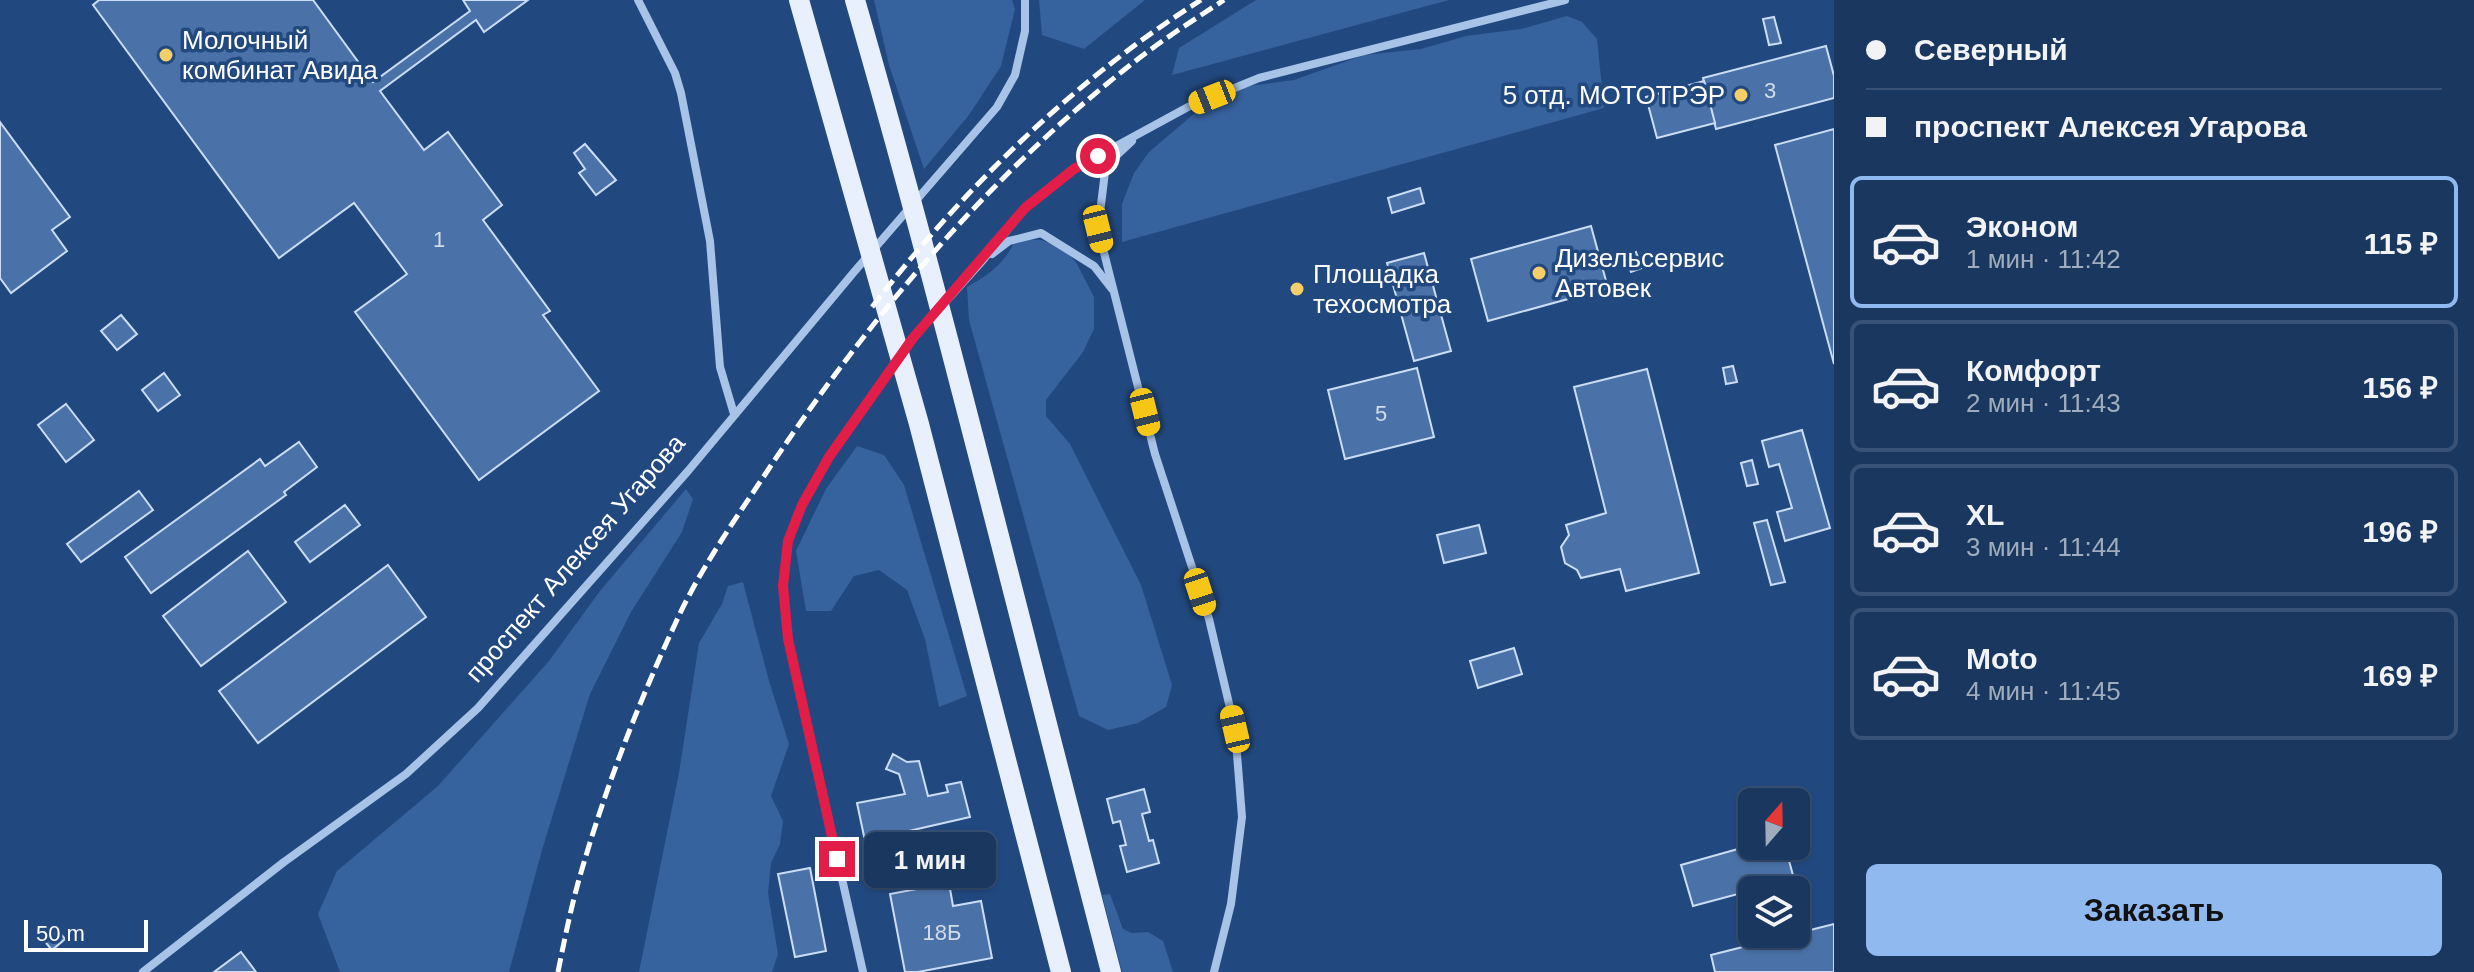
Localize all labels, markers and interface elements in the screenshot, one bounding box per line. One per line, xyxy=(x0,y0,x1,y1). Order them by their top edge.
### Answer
place label: Молочный комбинат Авида xyxy=(182,25,378,85)
text: Северный xyxy=(1914,33,2068,66)
marker: Молочный комбинат Авида xyxy=(157,46,175,64)
car xyxy=(1185,77,1239,117)
house number: 3 xyxy=(1764,78,1776,103)
place label: 5 отд. МОТОТРЭР xyxy=(1503,80,1725,110)
marker: 5 отд. МОТОТРЭР xyxy=(1732,86,1750,104)
text: проспект Алексея Угарова xyxy=(1914,110,2307,143)
route start xyxy=(1080,138,1116,174)
car xyxy=(1081,203,1115,255)
icon: car xyxy=(1870,206,1942,278)
text: Эконом xyxy=(1966,210,2079,243)
house number: 1 xyxy=(433,227,445,252)
text: 115 ₽ xyxy=(2364,227,2438,260)
place label: Дизельсервис Автовек xyxy=(1555,243,1724,303)
text: 1 мин · 11:42 xyxy=(1966,244,2121,274)
place label: Площадка техосмотра xyxy=(1313,259,1452,319)
marker: Дизельсервис Автовек xyxy=(1530,264,1548,282)
marker: Площадка техосмотра xyxy=(1288,280,1306,298)
icon: car xyxy=(1870,350,1942,422)
text: Комфорт xyxy=(1966,354,2101,387)
text: 156 ₽ xyxy=(2362,371,2438,404)
car xyxy=(1128,386,1162,438)
text: 2 мин · 11:43 xyxy=(1966,388,2121,418)
house number: 5 xyxy=(1375,401,1387,426)
street label: проспект Алексея Угарова xyxy=(459,428,691,688)
icon: car xyxy=(1870,494,1942,566)
text: XL xyxy=(1966,498,2004,531)
text: 196 ₽ xyxy=(2362,515,2438,548)
text: 3 мин · 11:44 xyxy=(1966,532,2121,562)
car xyxy=(1181,565,1219,619)
icon: car xyxy=(1870,638,1942,710)
text: Moto xyxy=(1966,642,2038,675)
text: 169 ₽ xyxy=(2362,659,2438,692)
text: 4 мин · 11:45 xyxy=(1966,676,2121,706)
car xyxy=(1218,703,1252,755)
north arrow xyxy=(1738,788,1810,860)
map controls xyxy=(1738,788,1810,948)
callout: 1 мин xyxy=(865,831,997,887)
route end xyxy=(819,841,855,877)
text: 1 мин xyxy=(894,845,966,875)
button: Заказать xyxy=(1866,864,2442,956)
button: layers xyxy=(1738,876,1810,948)
scale bar xyxy=(24,916,148,952)
house number: 18Б xyxy=(923,920,961,945)
text: 50 m xyxy=(36,921,85,946)

